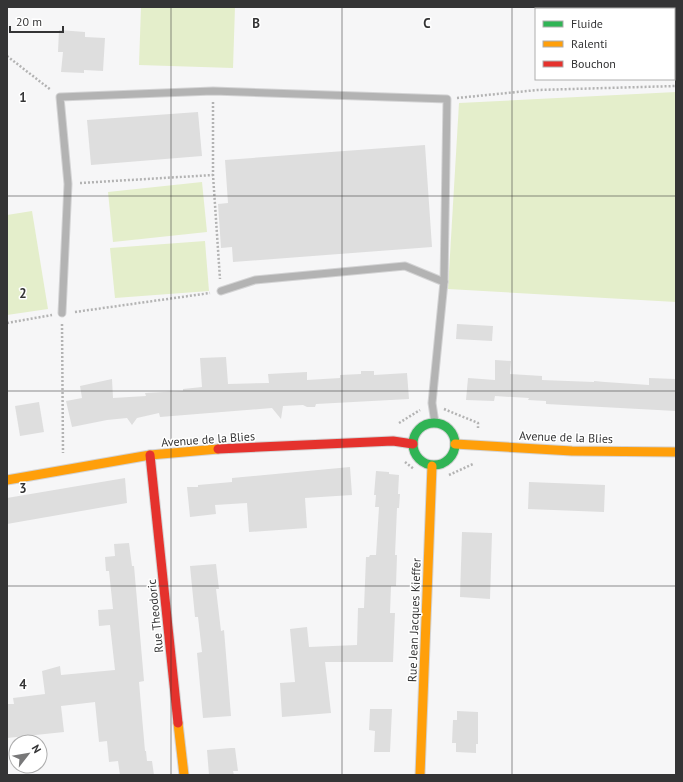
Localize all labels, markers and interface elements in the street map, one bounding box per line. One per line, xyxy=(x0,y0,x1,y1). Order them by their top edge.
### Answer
scale bar xyxy=(10,8,63,34)
legend xyxy=(535,8,675,80)
text: 20 m xyxy=(16,14,42,29)
text: B xyxy=(252,15,260,32)
text: C xyxy=(423,15,431,32)
text: Fluide xyxy=(571,16,603,31)
text: Ralenti xyxy=(571,36,607,51)
text: Bouchon xyxy=(571,56,616,71)
text: 1 xyxy=(19,89,27,106)
text: 2 xyxy=(19,285,27,302)
street label: Avenue de la Blies xyxy=(161,428,255,450)
street label: Avenue de la Blies xyxy=(519,428,613,446)
text: 3 xyxy=(19,480,27,497)
street label: Rue Jean Jacques Kieffer xyxy=(404,558,424,682)
street label: Rue Theodoric xyxy=(144,578,166,653)
text: 4 xyxy=(19,676,27,693)
north arrow xyxy=(8,734,48,774)
text: N xyxy=(29,742,44,756)

